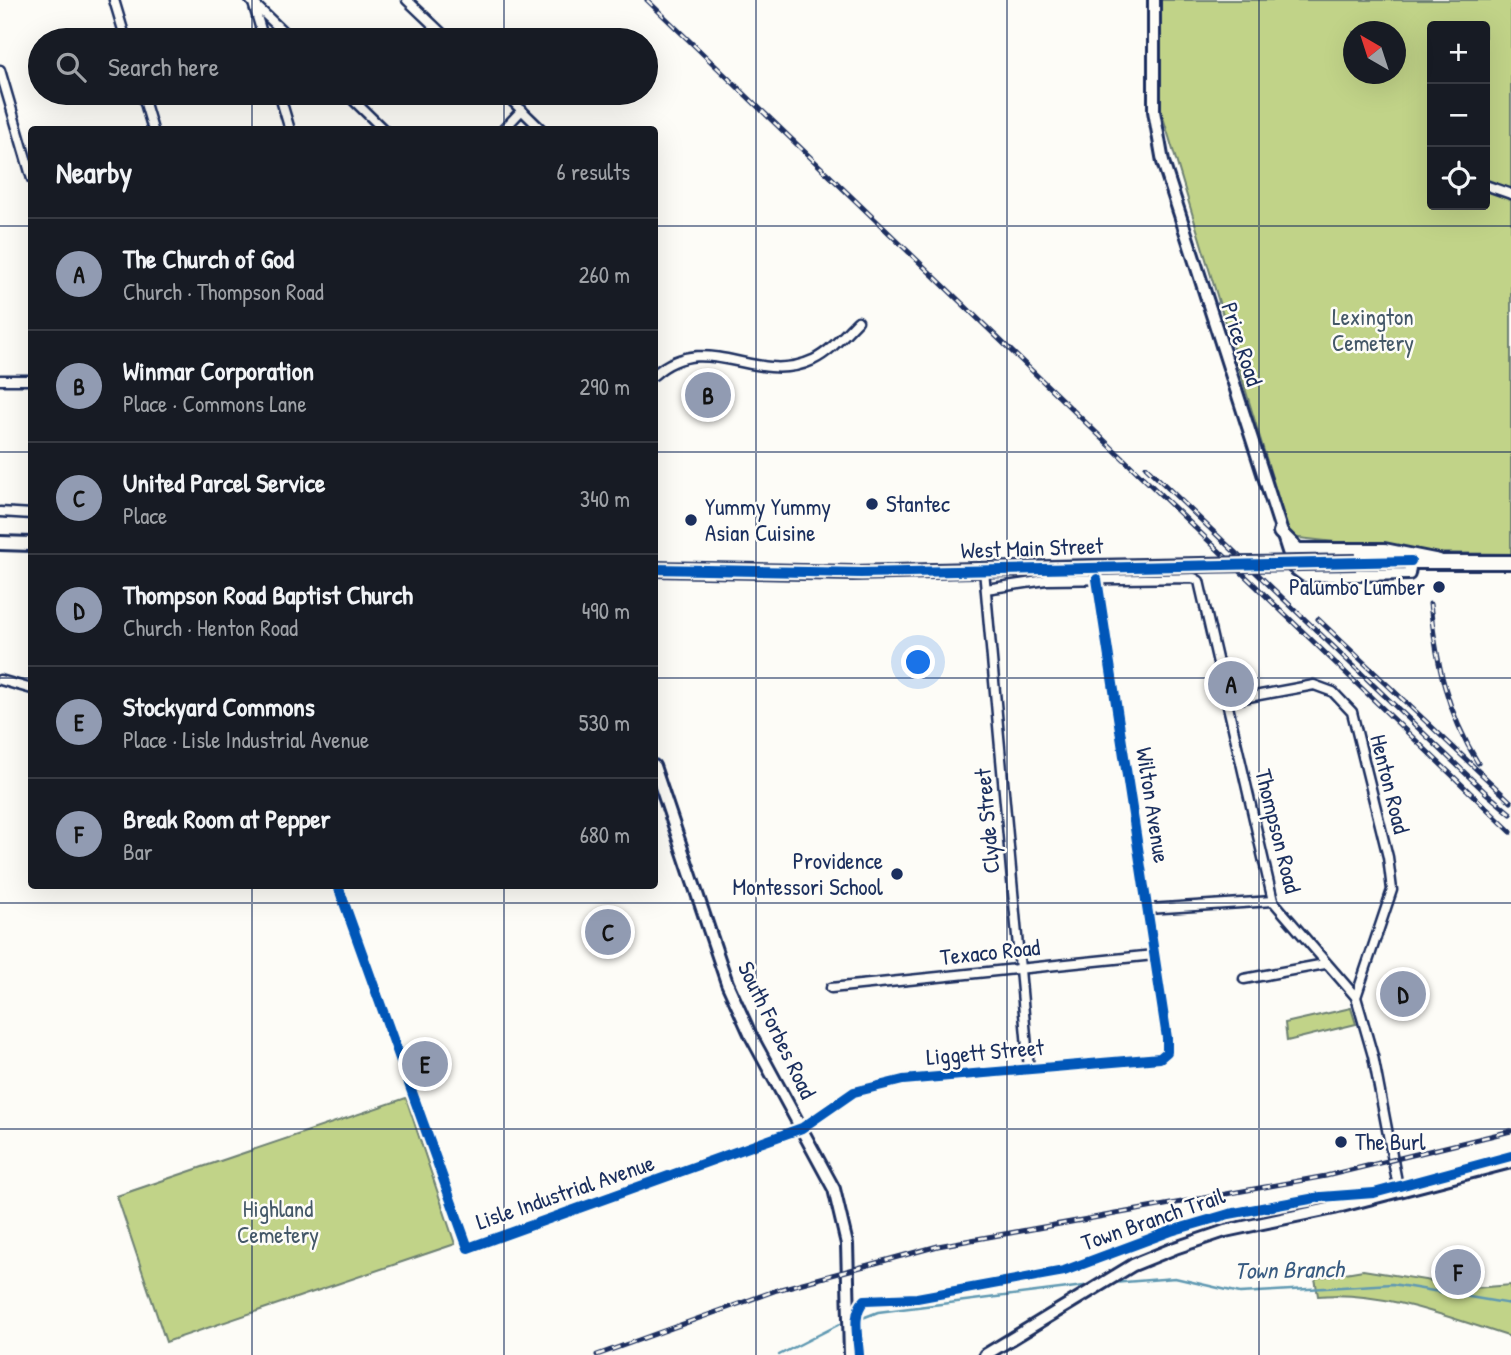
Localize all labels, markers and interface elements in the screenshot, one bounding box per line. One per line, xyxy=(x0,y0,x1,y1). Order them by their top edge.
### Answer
north arrow xyxy=(1343,21,1406,84)
map controls xyxy=(1427,21,1490,210)
button: + xyxy=(1427,21,1490,84)
search box xyxy=(28,28,658,105)
icon: search xyxy=(52,48,90,86)
text: Search here xyxy=(108,49,219,84)
button: − xyxy=(1427,84,1490,147)
button: locate xyxy=(1427,147,1490,210)
text: Nearby xyxy=(56,152,132,192)
text: 6 results xyxy=(557,156,630,187)
text: The Church of God xyxy=(123,241,294,276)
text: A xyxy=(73,259,85,290)
text: 260 m xyxy=(579,259,630,290)
text: Church · Thompson Road xyxy=(123,276,324,307)
street label: Price Road xyxy=(1214,298,1271,390)
park label: Lexington Cemetery xyxy=(1332,301,1414,358)
text: Winmar Corporation xyxy=(123,353,314,388)
pin: B xyxy=(685,369,731,421)
text: B xyxy=(73,371,85,402)
text: 290 m xyxy=(580,371,630,402)
text: Place · Commons Lane xyxy=(123,388,307,419)
text: United Parcel Service xyxy=(123,465,325,500)
text: C xyxy=(73,483,85,514)
text: 340 m xyxy=(580,483,630,514)
place label: Stantec xyxy=(886,488,950,519)
place label: Yummy Yummy Asian Cuisine xyxy=(705,491,831,548)
marker: Stantec xyxy=(864,496,880,512)
text: Place xyxy=(123,500,167,531)
marker: Yummy Yummy Asian Cuisine xyxy=(683,512,699,528)
street label: West Main Street xyxy=(960,529,1105,565)
place label: Palumbo Lumber xyxy=(1289,571,1425,602)
text: Thompson Road Baptist Church xyxy=(123,577,413,612)
marker: Palumbo Lumber xyxy=(1431,579,1447,595)
text: D xyxy=(74,595,84,626)
text: 490 m xyxy=(582,595,630,626)
text: Church · Henton Road xyxy=(123,612,298,643)
your location xyxy=(901,645,935,679)
pin: A xyxy=(1208,658,1254,710)
text: Stockyard Commons xyxy=(123,689,315,724)
text: E xyxy=(74,707,84,738)
text: 530 m xyxy=(579,707,630,738)
text: Place · Lisle Industrial Avenue xyxy=(123,724,369,755)
street label: Henton Road xyxy=(1363,731,1418,837)
street label: Wilton Avenue xyxy=(1129,745,1178,865)
street label: Clyde Street xyxy=(966,766,1007,875)
street label: Thompson Road xyxy=(1248,766,1309,896)
text: Break Room at Pepper xyxy=(123,801,331,836)
text: F xyxy=(75,819,83,850)
text: 680 m xyxy=(580,819,630,850)
text: Bar xyxy=(123,836,153,867)
place label: Providence Montessori School xyxy=(733,845,884,902)
marker: Providence Montessori School xyxy=(889,866,905,882)
pin: C xyxy=(585,906,631,958)
street label: Texaco Road xyxy=(938,931,1042,972)
street label: South Forbes Road xyxy=(731,956,824,1104)
pin: D xyxy=(1380,968,1426,1020)
street label: Liggett Street xyxy=(925,1031,1046,1072)
pin: E xyxy=(402,1038,448,1090)
place label: The Burl xyxy=(1355,1126,1427,1157)
marker: The Burl xyxy=(1333,1134,1349,1150)
street label: Lisle Industrial Avenue xyxy=(472,1146,658,1237)
street label: Town Branch Trail xyxy=(1077,1179,1230,1258)
park label: Highland Cemetery xyxy=(237,1193,319,1250)
pin: F xyxy=(1435,1246,1481,1298)
water label: Town Branch xyxy=(1234,1252,1346,1286)

